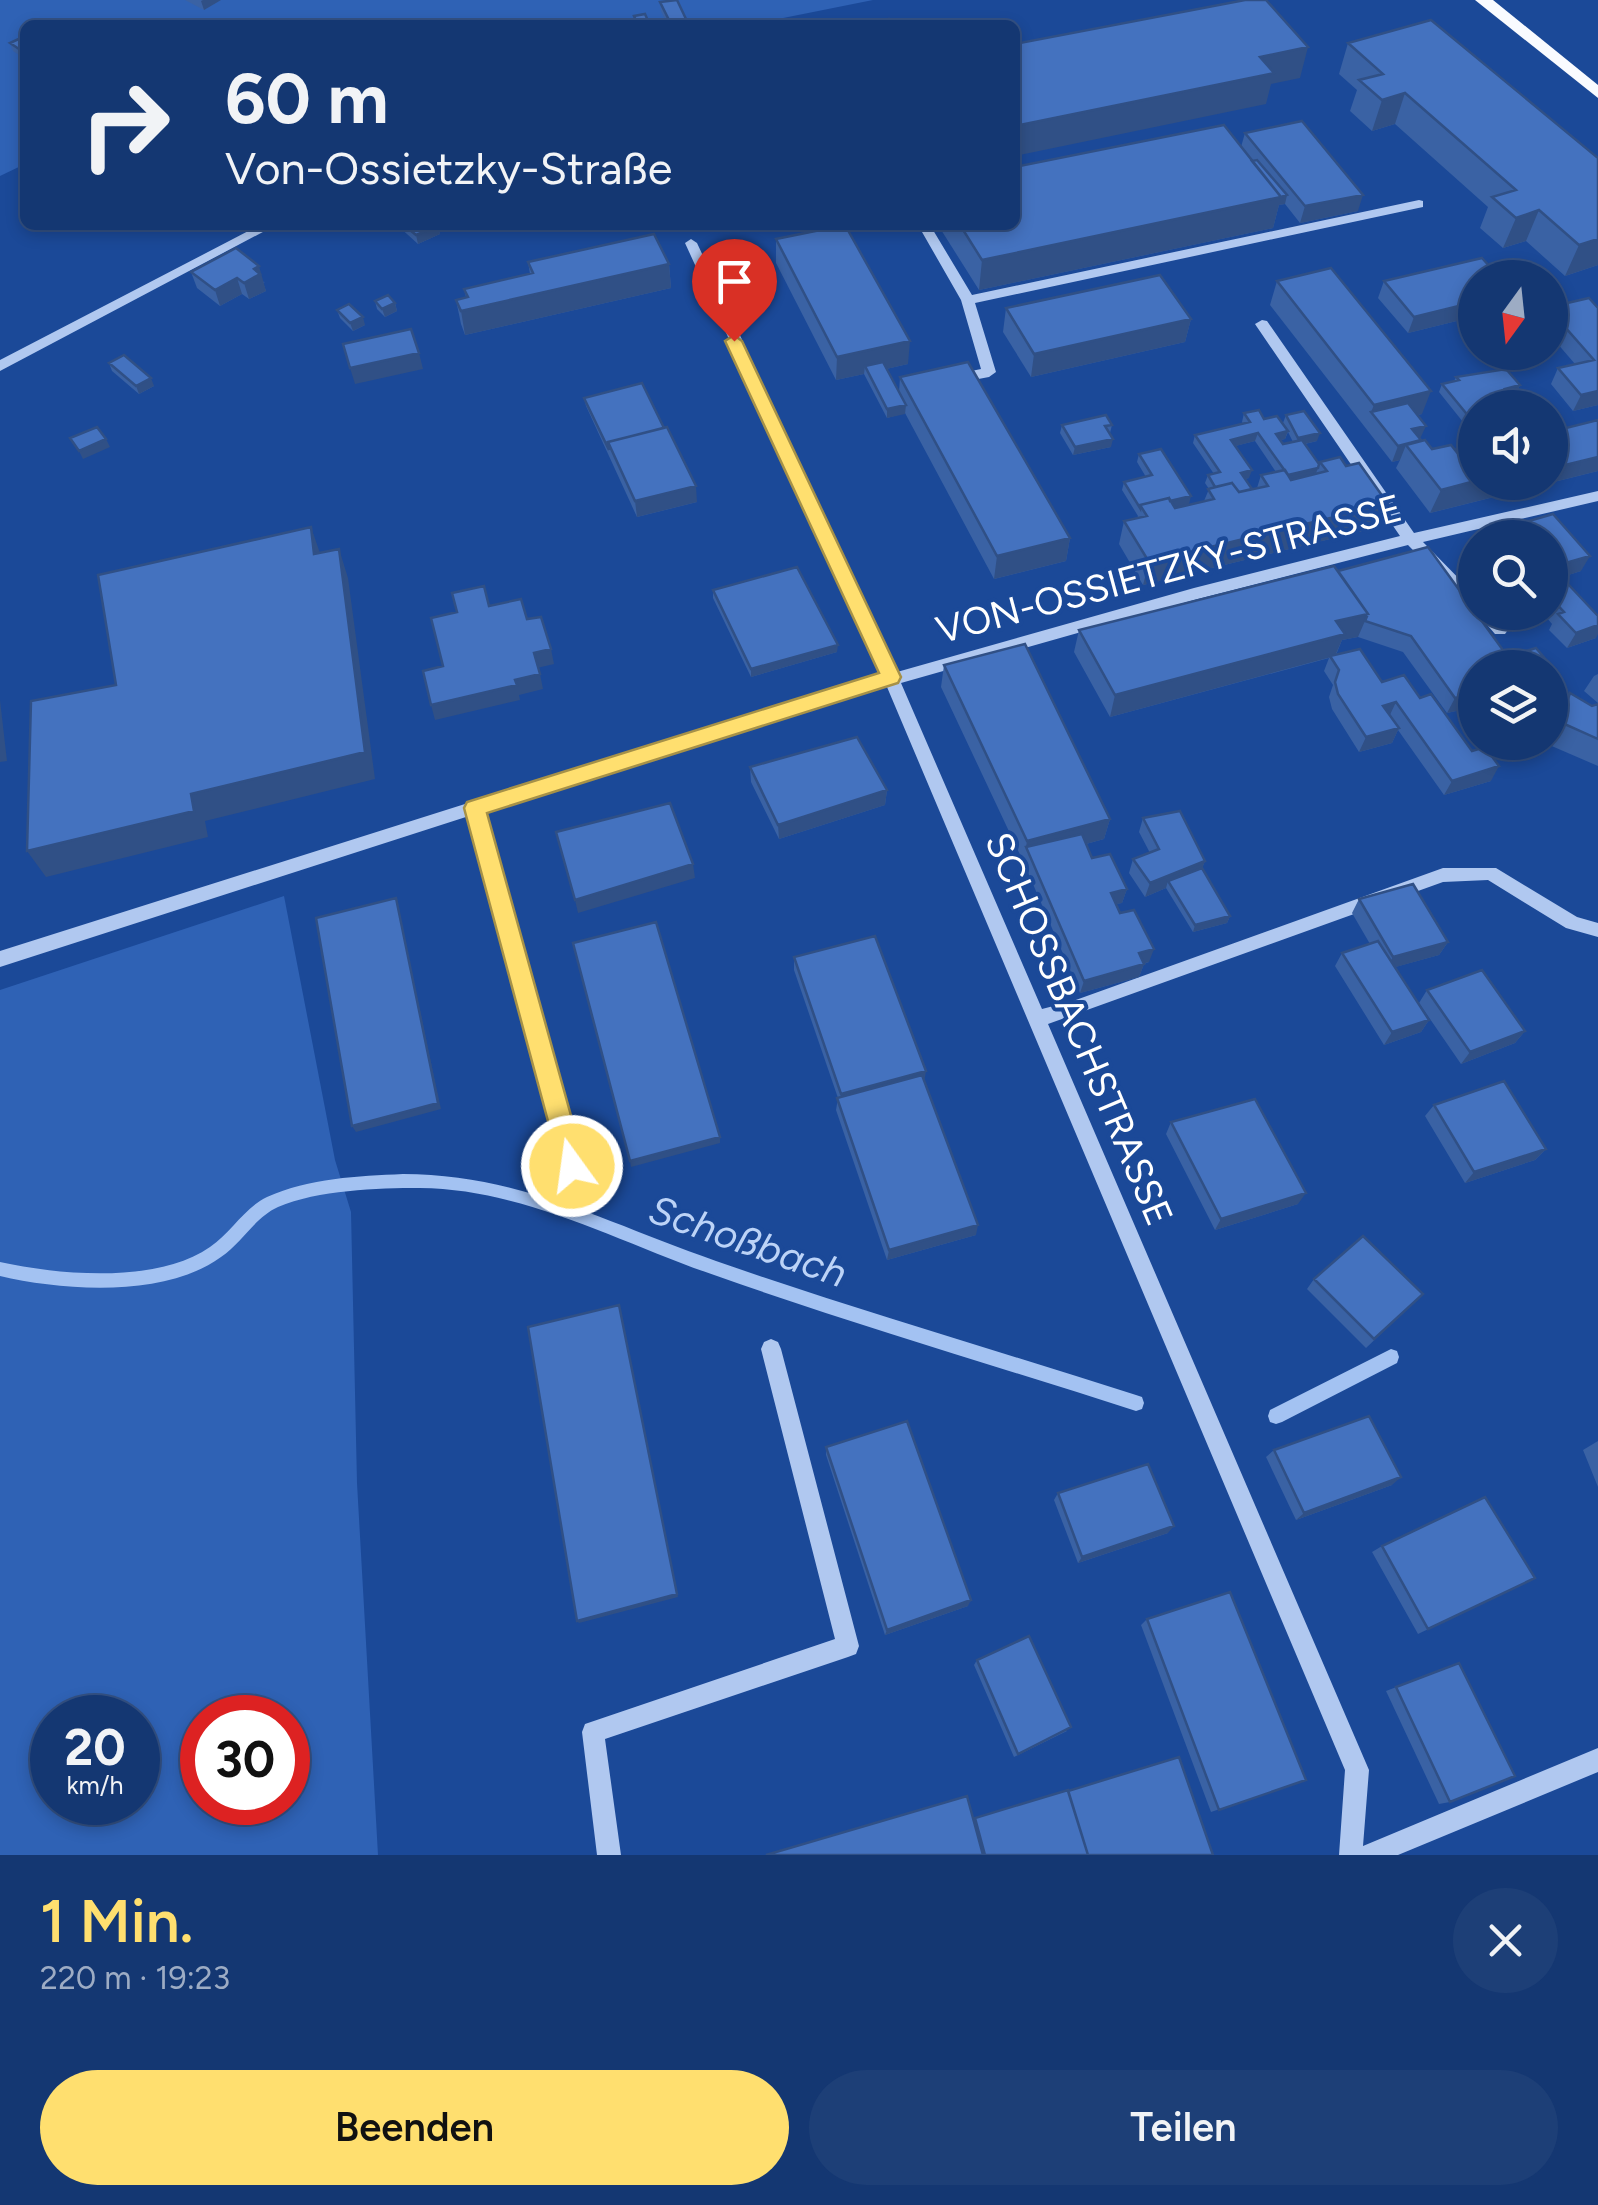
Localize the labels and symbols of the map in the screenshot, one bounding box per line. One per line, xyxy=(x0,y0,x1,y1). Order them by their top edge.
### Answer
pin xyxy=(692,239,777,342)
north arrow xyxy=(1458,260,1568,370)
street label: VON-OSSIETZKY-STRASSE xyxy=(931,485,1407,653)
street label: SCHOSSBACHSTRASSE xyxy=(975,826,1183,1232)
position arrow xyxy=(520,1114,624,1218)
water label: Schoßbach xyxy=(643,1185,853,1297)
speed limit sign: 30 xyxy=(180,1695,310,1825)

